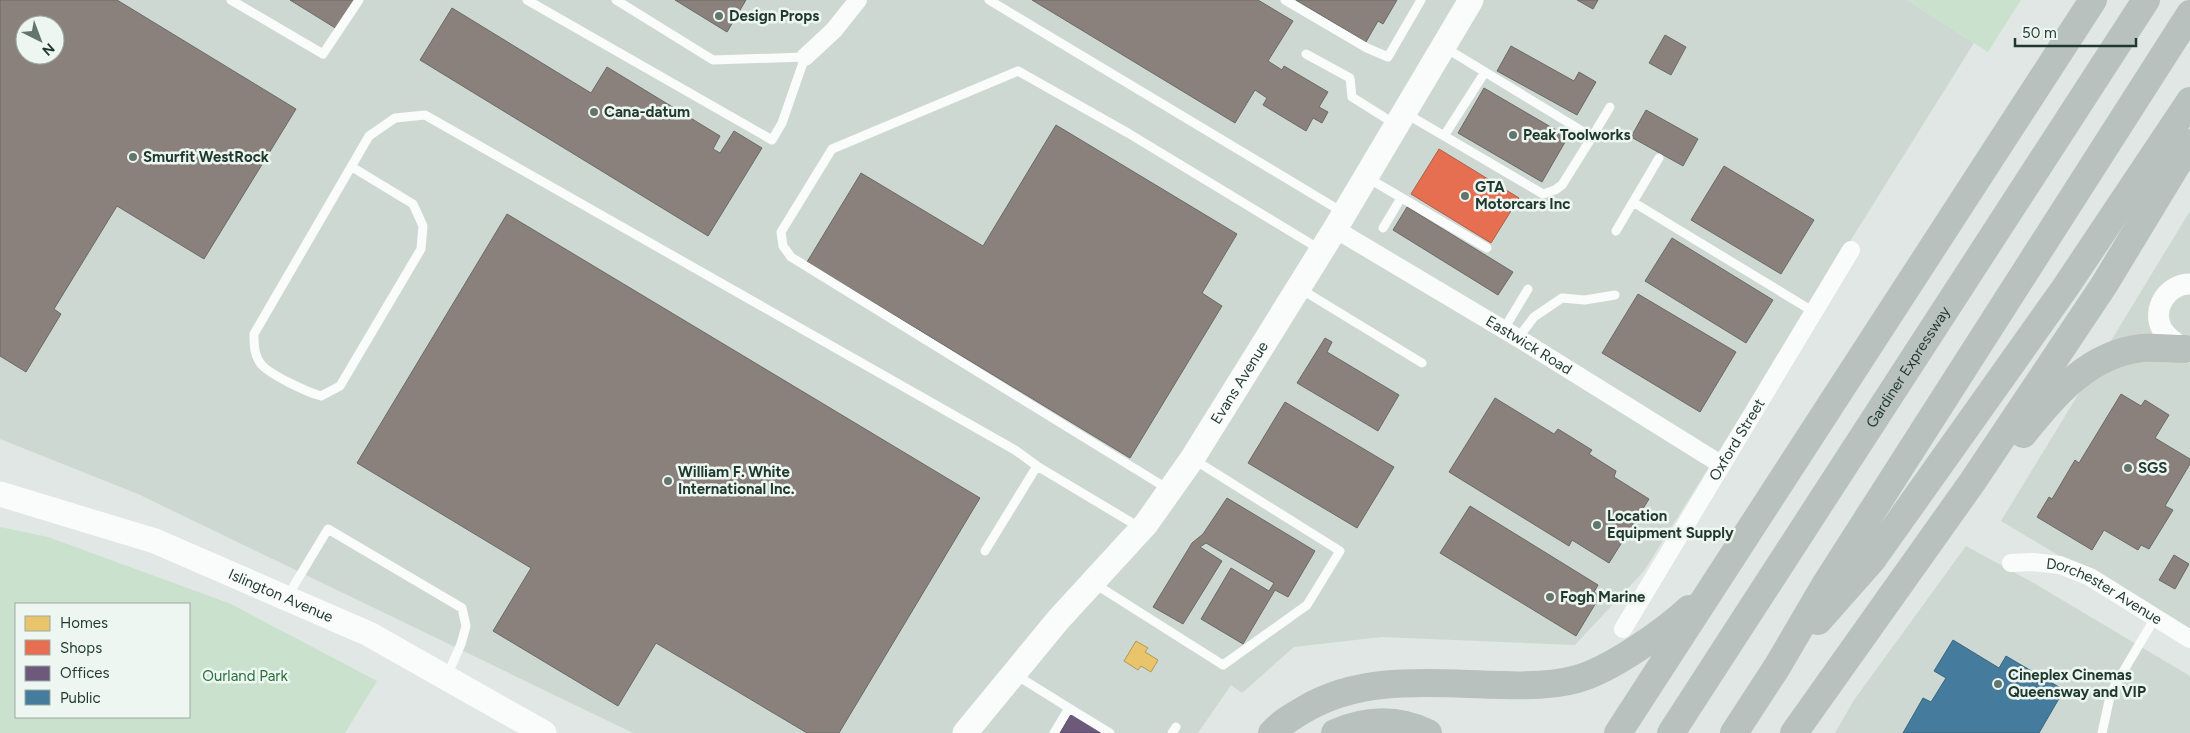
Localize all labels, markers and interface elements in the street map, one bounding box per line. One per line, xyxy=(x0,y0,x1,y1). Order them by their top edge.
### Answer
place label: Design Props xyxy=(729,7,819,25)
marker: Design Props xyxy=(713,10,725,22)
north arrow xyxy=(15,15,65,65)
scale bar xyxy=(2015,15,2136,47)
text: 50 m xyxy=(2022,24,2057,42)
text: N xyxy=(39,39,58,59)
place label: Cana-datum xyxy=(604,103,690,121)
marker: Cana-datum xyxy=(588,106,600,118)
place label: Peak Toolworks xyxy=(1523,126,1630,144)
marker: Peak Toolworks xyxy=(1507,129,1519,141)
place label: Smurfit WestRock xyxy=(143,148,269,166)
marker: Smurfit WestRock xyxy=(127,151,139,163)
place label: GTA Motorcars Inc xyxy=(1475,178,1570,213)
marker: GTA Motorcars Inc xyxy=(1459,190,1471,202)
street label: Gardiner Expressway xyxy=(1862,303,1954,431)
street label: Eastwick Road xyxy=(1482,312,1575,378)
street label: Evans Avenue xyxy=(1207,338,1272,427)
street label: Oxford Street xyxy=(1705,395,1769,484)
place label: SGS xyxy=(2138,459,2167,477)
marker: SGS xyxy=(2122,462,2134,474)
place label: William F. White International Inc. xyxy=(678,463,795,498)
marker: William F. White International Inc. xyxy=(662,475,674,487)
place label: Location Equipment Supply xyxy=(1607,507,1734,542)
marker: Location Equipment Supply xyxy=(1591,519,1603,531)
street label: Dorchester Avenue xyxy=(2045,555,2165,628)
street label: Islington Avenue xyxy=(226,565,336,626)
place label: Fogh Marine xyxy=(1560,588,1646,606)
marker: Fogh Marine xyxy=(1544,591,1556,603)
legend xyxy=(15,603,190,718)
text: Homes xyxy=(60,614,108,632)
text: Shops xyxy=(60,639,102,657)
text: Offices xyxy=(60,664,110,682)
place label: Cineplex Cinemas Queensway and VIP xyxy=(2008,666,2146,701)
park label: Ourland Park xyxy=(202,667,288,685)
marker: Cineplex Cinemas Queensway and VIP xyxy=(1992,678,2004,690)
text: Public xyxy=(60,689,101,707)

